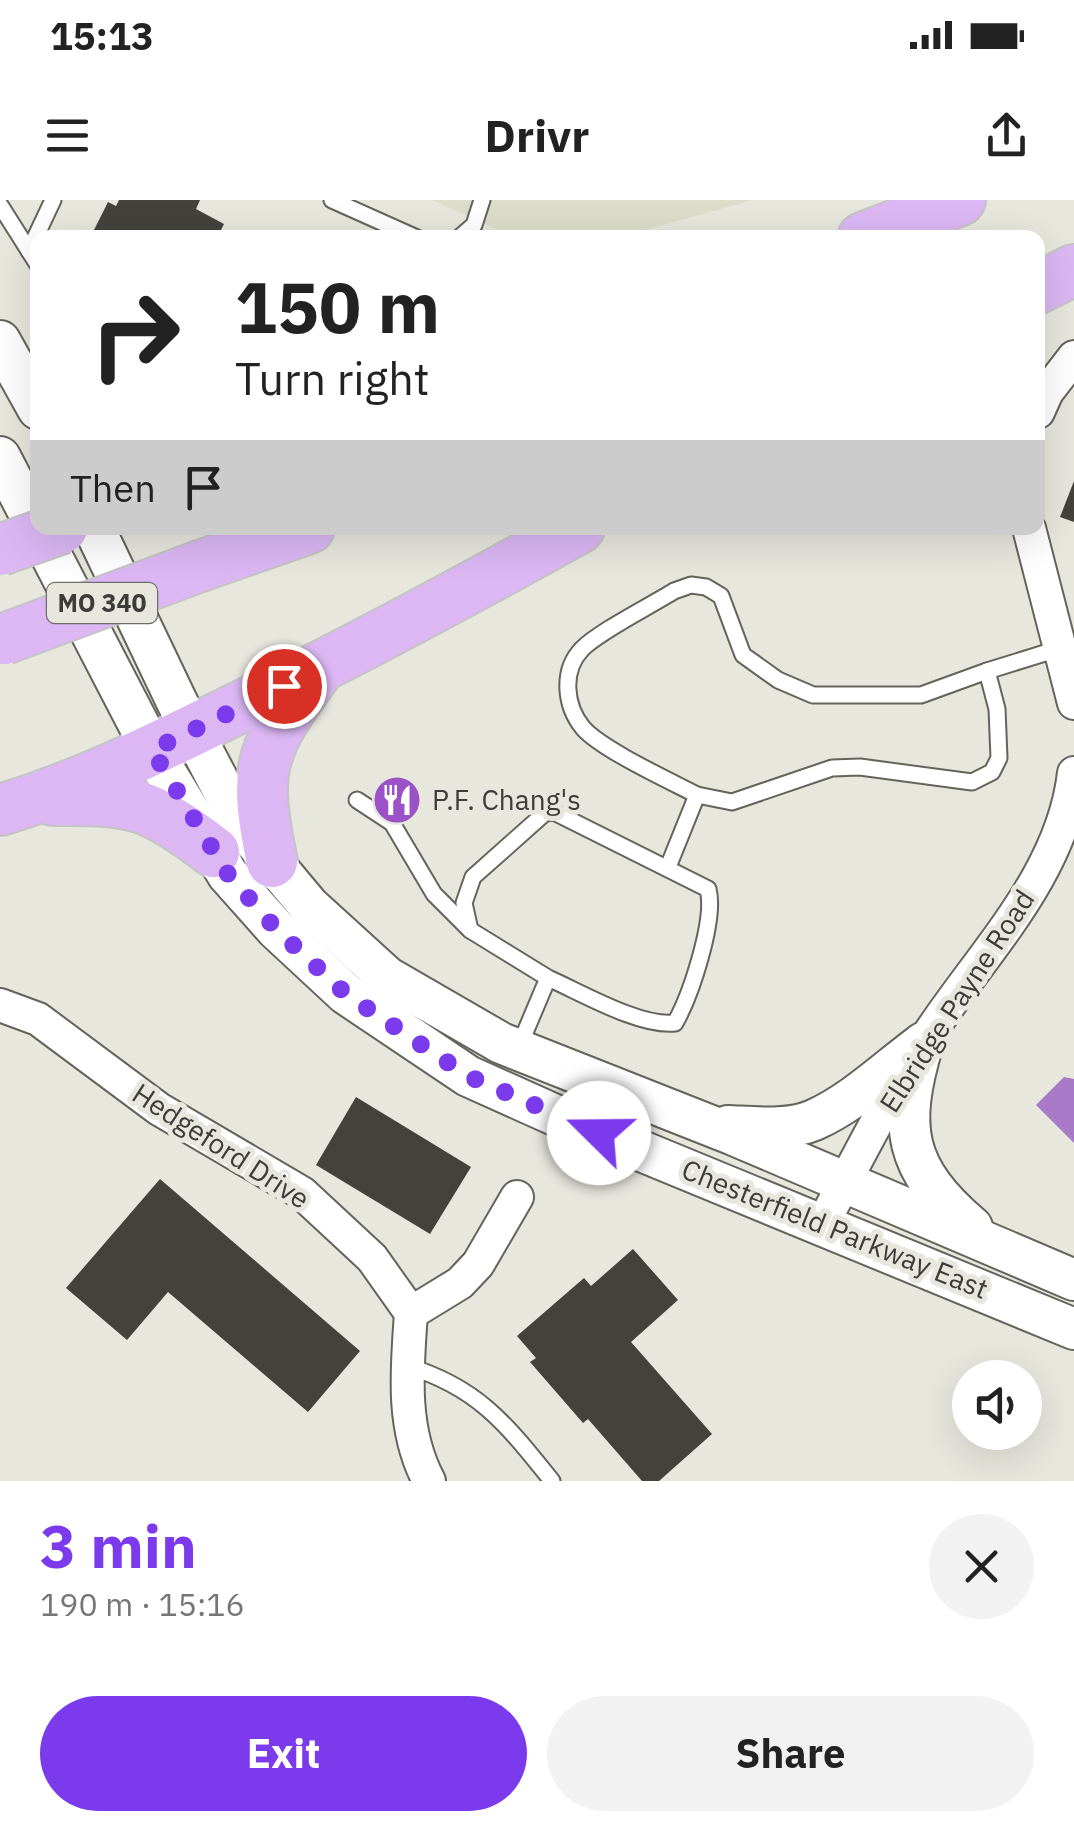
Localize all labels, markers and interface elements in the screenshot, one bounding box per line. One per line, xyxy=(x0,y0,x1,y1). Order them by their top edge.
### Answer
text: 15:13 xyxy=(50,11,154,60)
text: Drivr xyxy=(485,106,589,164)
icon: menu xyxy=(40,108,95,163)
icon: share xyxy=(979,108,1034,163)
text: 150 m xyxy=(235,261,440,352)
icon: right xyxy=(70,270,200,400)
text: Turn right xyxy=(235,349,430,407)
icon: arrive xyxy=(176,460,231,515)
text: Then xyxy=(70,463,156,512)
road number: MO 340 xyxy=(47,583,157,623)
pin xyxy=(242,644,327,729)
icon: arrive xyxy=(257,659,312,714)
restaurant icon: P.F. Chang's xyxy=(371,774,423,826)
place label: P.F. Chang's xyxy=(432,781,581,818)
street label: Elbridge Payne Road xyxy=(871,882,1042,1119)
street label: Hedgeford Drive xyxy=(126,1075,317,1217)
position arrow xyxy=(547,1081,651,1185)
street label: Chesterfield Parkway East xyxy=(677,1150,994,1307)
map controls xyxy=(952,1360,1042,1450)
button: sound xyxy=(952,1360,1042,1450)
text: 3 min xyxy=(40,1506,197,1585)
button: close xyxy=(929,1514,1034,1619)
text: 190 m · 15:16 xyxy=(40,1583,245,1625)
button: Exit xyxy=(40,1696,527,1811)
button: Share xyxy=(547,1696,1034,1811)

